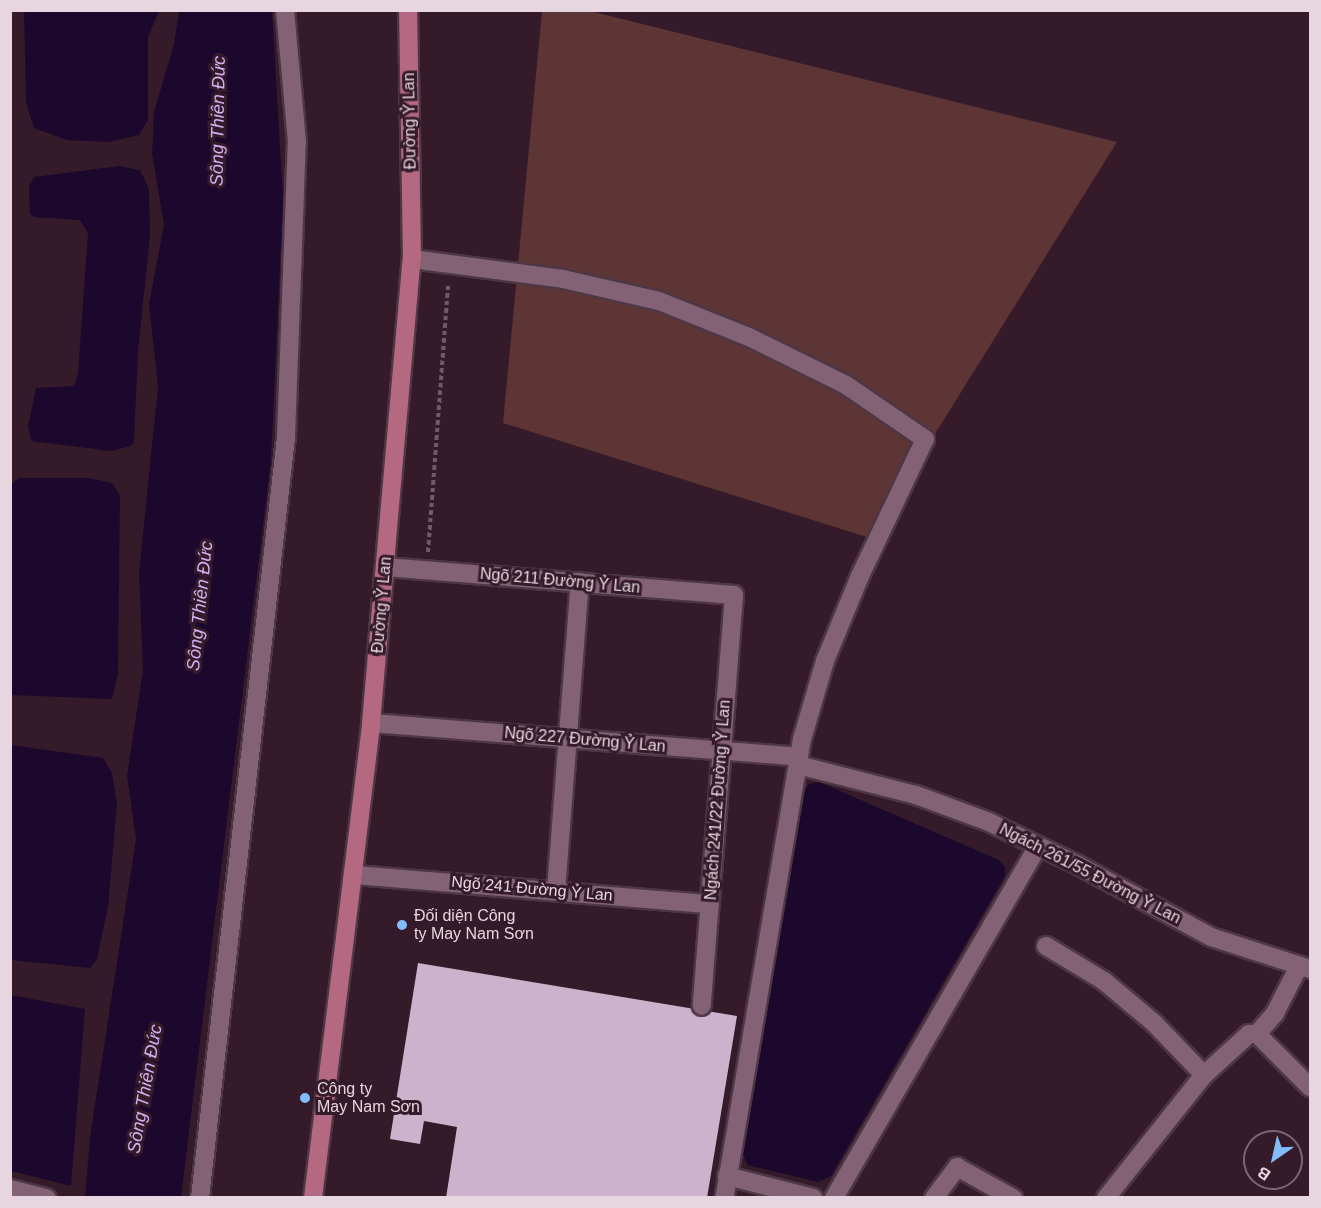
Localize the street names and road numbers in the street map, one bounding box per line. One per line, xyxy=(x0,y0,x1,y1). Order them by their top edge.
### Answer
street label: Đường Ỷ Lan xyxy=(400,72,420,170)
street label: Đường Ỷ Lan xyxy=(368,556,396,654)
street label: Ngõ 211 Đường Ỷ Lan xyxy=(479,564,641,598)
street label: Ngách 241/22 Đường Ỷ Lan xyxy=(701,699,735,901)
street label: Ngõ 227 Đường Ỷ Lan xyxy=(504,723,666,757)
street label: Ngách 261/55 Đường Ỷ Lan xyxy=(996,820,1184,928)
street label: Ngõ 241 Đường Ỷ Lan xyxy=(451,872,613,906)

